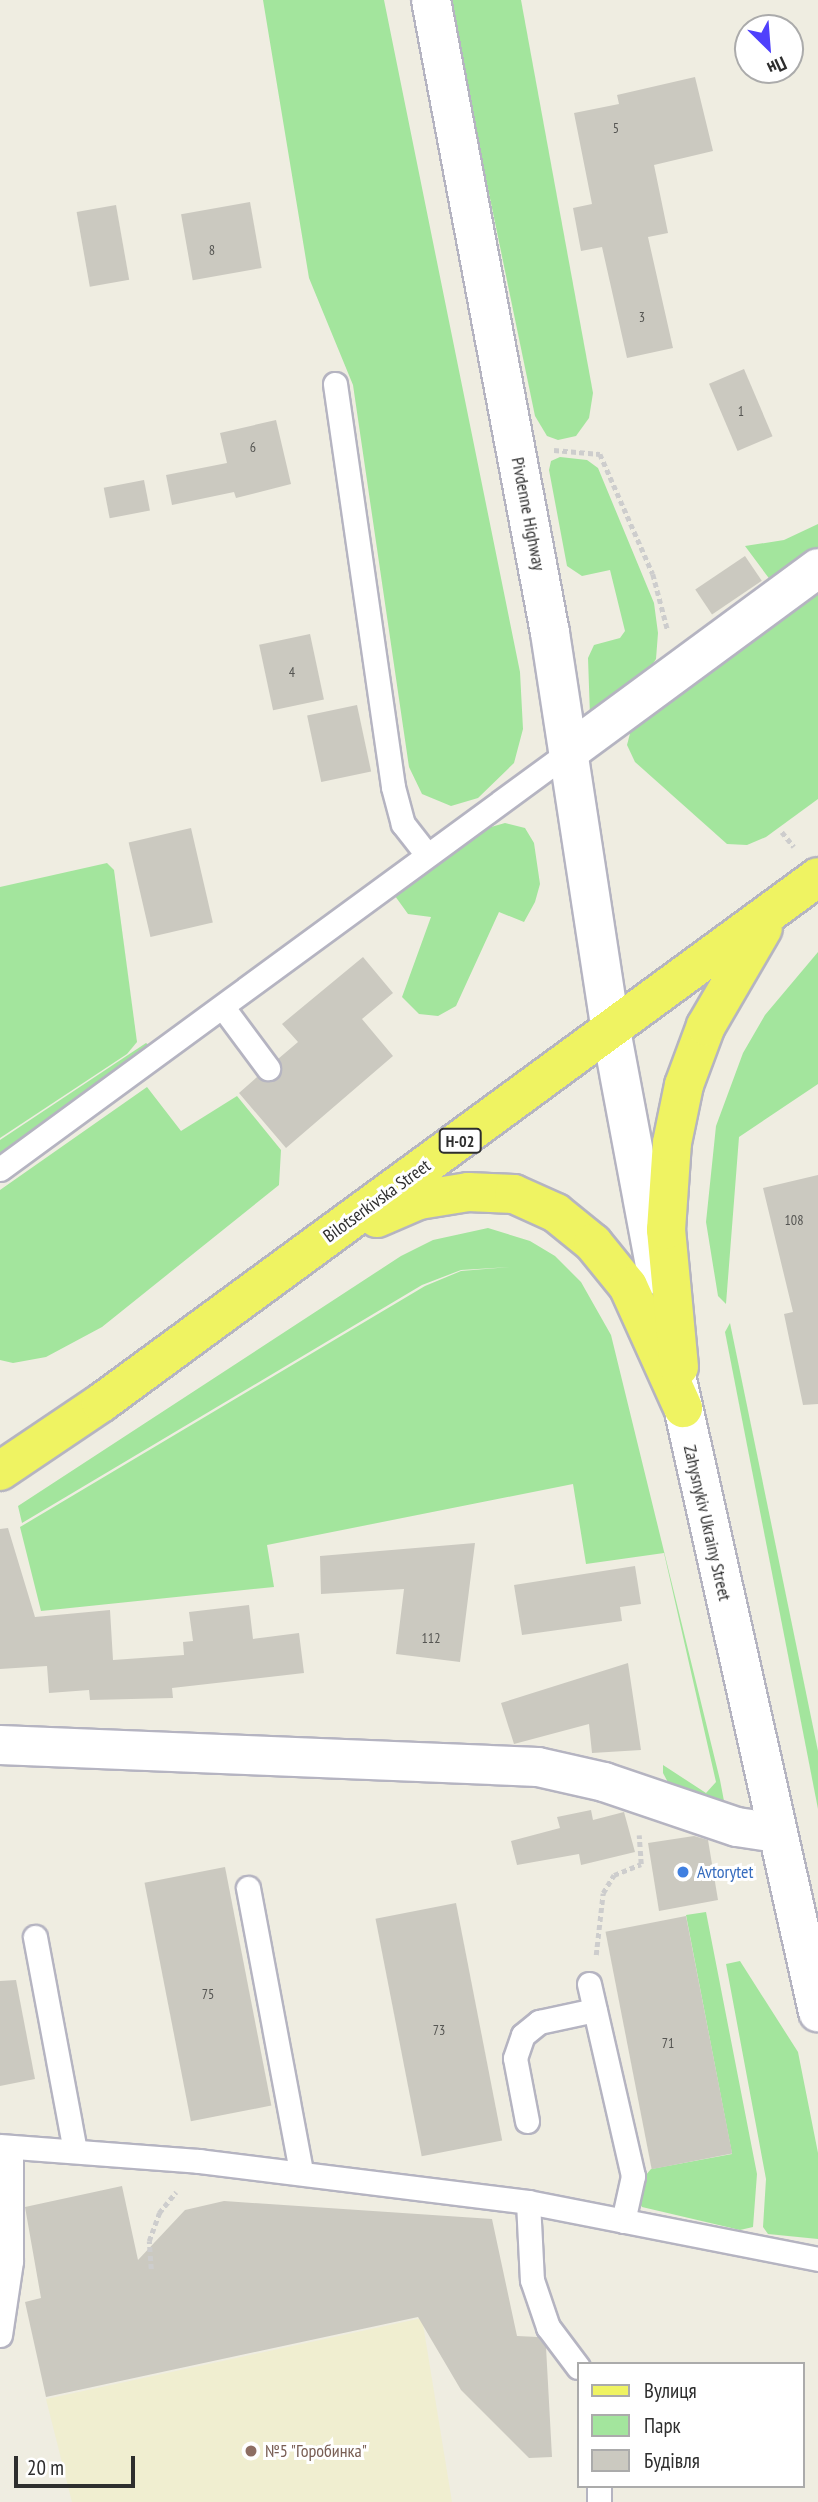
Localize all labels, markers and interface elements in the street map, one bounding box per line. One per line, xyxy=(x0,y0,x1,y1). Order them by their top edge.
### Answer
north arrow xyxy=(734,14,804,84)
text: Пн xyxy=(764,51,790,81)
house number: 5 xyxy=(613,120,619,136)
house number: 8 xyxy=(209,242,215,258)
house number: 3 xyxy=(639,309,645,325)
house number: 1 xyxy=(738,403,744,419)
house number: 6 xyxy=(250,439,256,455)
street label: Pivdenne Highway xyxy=(506,455,550,573)
house number: 4 xyxy=(289,664,295,680)
road number: Н-02 xyxy=(437,1128,483,1154)
street label: Bilotserkivska Street xyxy=(319,1155,435,1247)
house number: 108 xyxy=(785,1212,803,1228)
street label: Zahysnykiv Ukrainy Street xyxy=(678,1443,736,1603)
house number: 112 xyxy=(422,1630,440,1646)
place label: Avtorytet xyxy=(697,1861,753,1883)
marker: Avtorytet xyxy=(675,1864,691,1880)
house number: 75 xyxy=(202,1986,214,2002)
house number: 73 xyxy=(433,2022,445,2038)
house number: 71 xyxy=(662,2035,674,2051)
legend xyxy=(576,2362,804,2488)
text: Вулиця xyxy=(644,2377,697,2404)
text: Парк xyxy=(644,2412,681,2439)
place label: №5 "Горобинка" xyxy=(265,2440,368,2462)
scale bar xyxy=(18,2442,138,2486)
marker: №5 "Горобинка" xyxy=(243,2443,259,2459)
text: Будівля xyxy=(644,2447,700,2474)
text: 20 m xyxy=(27,2454,64,2481)

